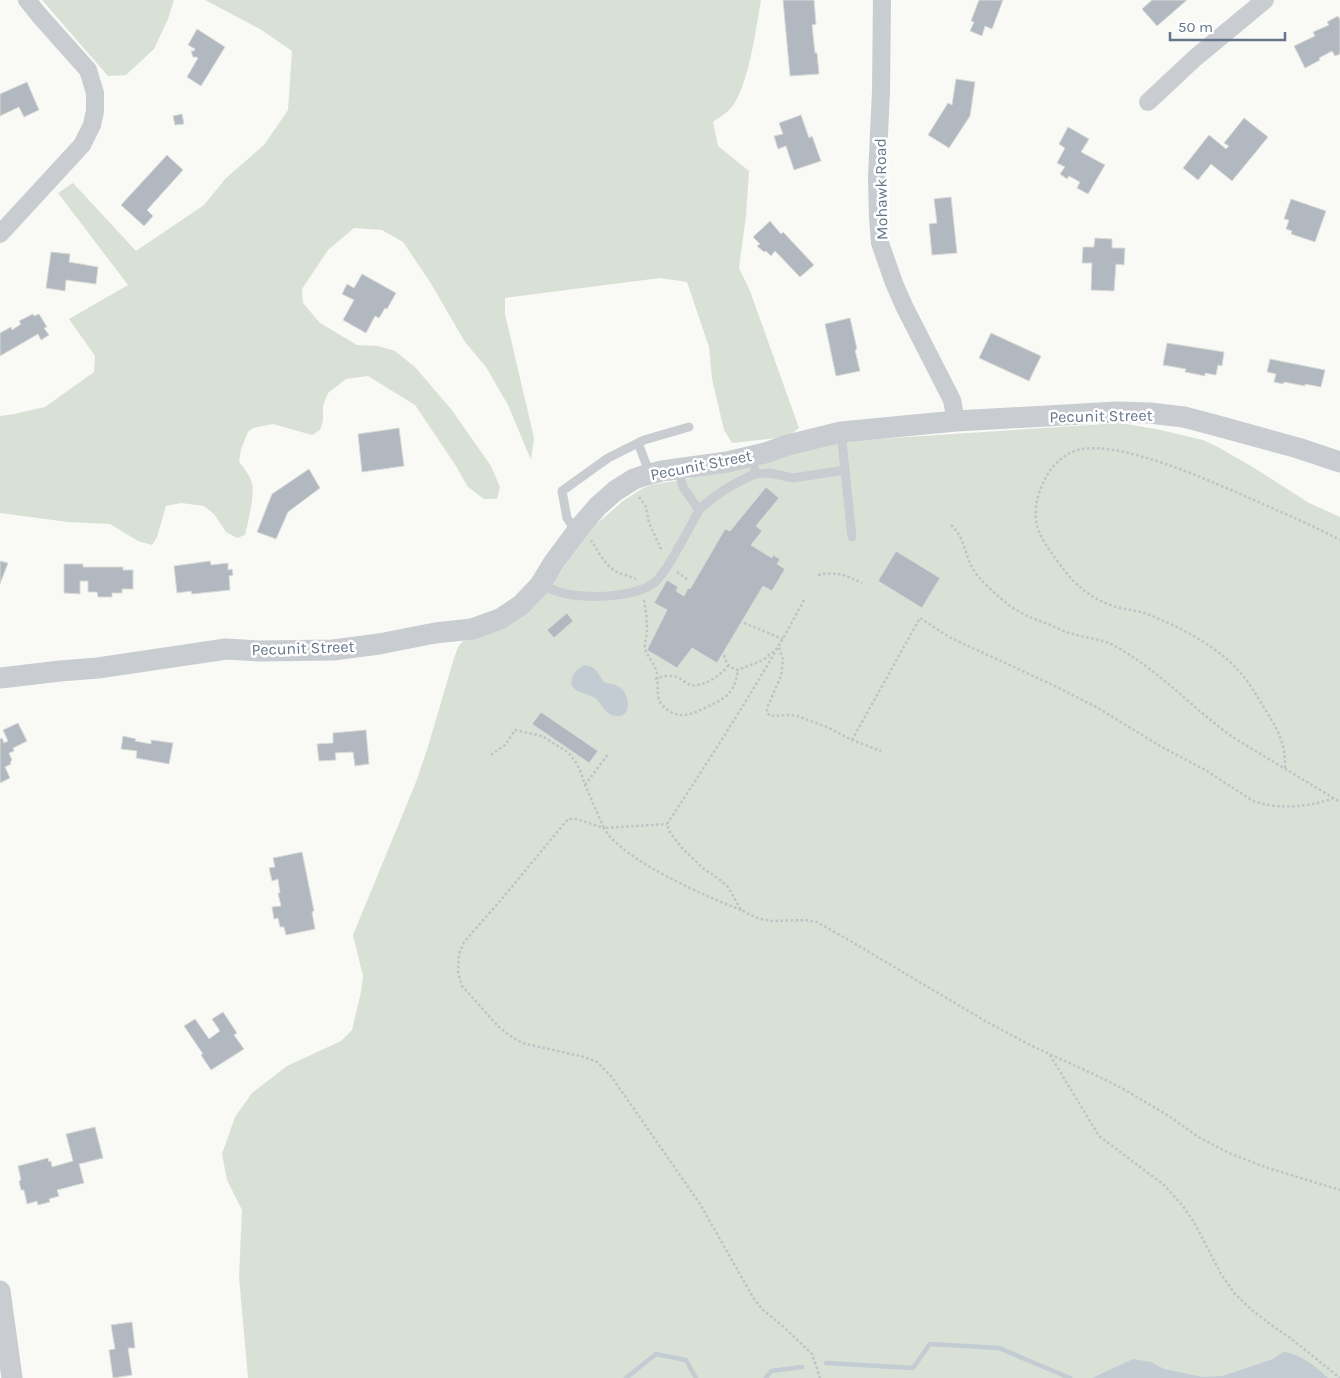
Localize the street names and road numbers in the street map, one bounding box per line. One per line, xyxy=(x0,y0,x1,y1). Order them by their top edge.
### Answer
street label: Mohawk Road xyxy=(871,138,891,240)
street label: Pecunit Street xyxy=(1049,406,1153,426)
street label: Pecunit Street xyxy=(649,446,753,484)
street label: Pecunit Street xyxy=(251,637,355,659)

